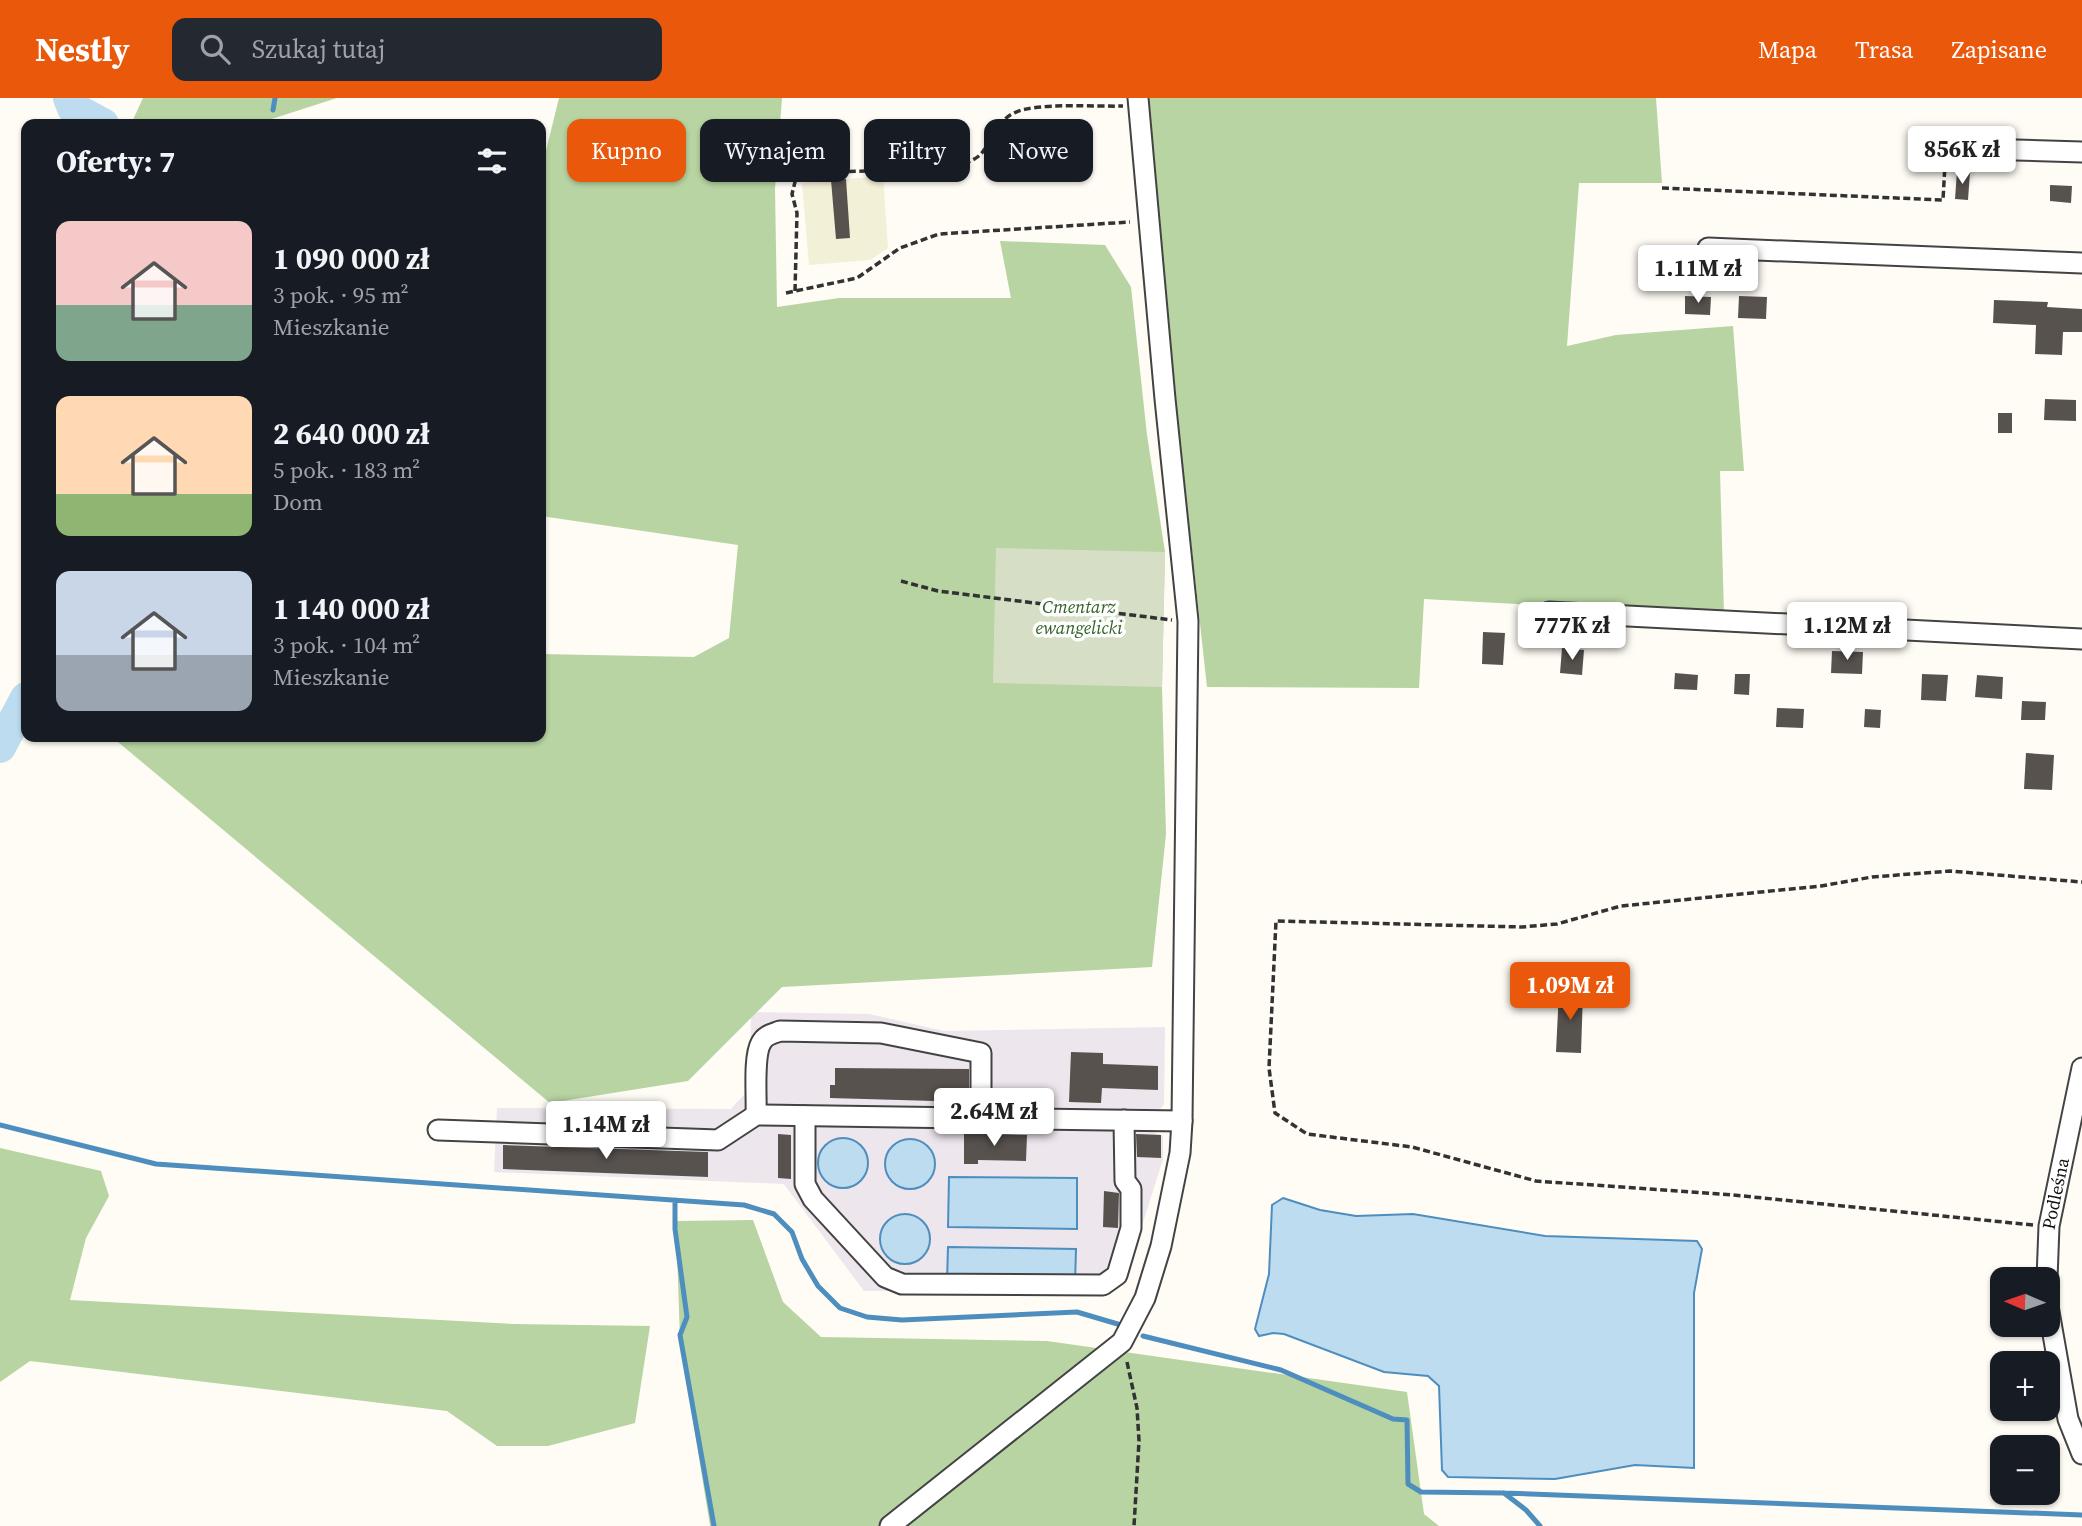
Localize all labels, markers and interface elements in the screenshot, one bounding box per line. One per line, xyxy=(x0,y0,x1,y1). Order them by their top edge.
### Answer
search box xyxy=(172,18,662,81)
text: Nestly xyxy=(35,27,130,72)
icon: search xyxy=(196,30,234,68)
text: Szukaj tutaj xyxy=(252,31,385,67)
text: Mapa xyxy=(1758,33,1817,66)
text: Trasa xyxy=(1855,33,1914,66)
text: Zapisane xyxy=(1952,33,2047,66)
chip: Kupno xyxy=(567,119,686,182)
chip: Wynajem xyxy=(700,119,850,182)
chip: Filtry xyxy=(864,119,970,182)
chip: Nowe xyxy=(984,119,1093,182)
pin: 856K zł xyxy=(1897,126,2027,186)
text: 856K zł xyxy=(1924,133,2000,165)
text: Oferty: 7 xyxy=(56,141,175,182)
icon: filters xyxy=(473,142,511,180)
text: 1 090 000 zł xyxy=(273,238,430,279)
pin: 1.11M zł xyxy=(1626,246,1770,305)
icon: home xyxy=(112,249,196,333)
text: 1.11M zł xyxy=(1654,252,1742,284)
text: 3 pok. · 95 m² xyxy=(273,279,409,311)
text: Mieszkanie xyxy=(273,311,390,343)
text: 2 640 000 zł xyxy=(273,413,430,454)
icon: home xyxy=(112,424,196,508)
text: 5 pok. · 183 m² xyxy=(273,454,420,486)
text: Dom xyxy=(273,486,323,518)
text: 1 140 000 zł xyxy=(273,588,430,629)
park label: Cmentarz ewangelicki xyxy=(1036,594,1123,640)
icon: home xyxy=(112,599,196,683)
pin: 777K zł xyxy=(1507,602,1637,662)
pin: 1.12M zł xyxy=(1775,602,1919,662)
text: 777K zł xyxy=(1534,609,1610,641)
text: 1.12M zł xyxy=(1803,609,1891,641)
text: 3 pok. · 104 m² xyxy=(273,629,420,661)
text: Mieszkanie xyxy=(273,661,390,693)
pin: 1.09M zł xyxy=(1498,962,1642,1022)
text: 1.09M zł xyxy=(1526,969,1614,1001)
pin: 2.64M zł xyxy=(922,1088,1066,1148)
text: 2.64M zł xyxy=(950,1095,1038,1127)
pin: 1.14M zł xyxy=(534,1102,678,1161)
text: 1.14M zł xyxy=(562,1108,650,1140)
street label: Podleśna xyxy=(2036,1155,2075,1232)
north arrow xyxy=(1990,1267,2060,1337)
map controls xyxy=(1990,1267,2060,1505)
button: + xyxy=(1990,1351,2060,1421)
button: − xyxy=(1990,1435,2060,1505)

